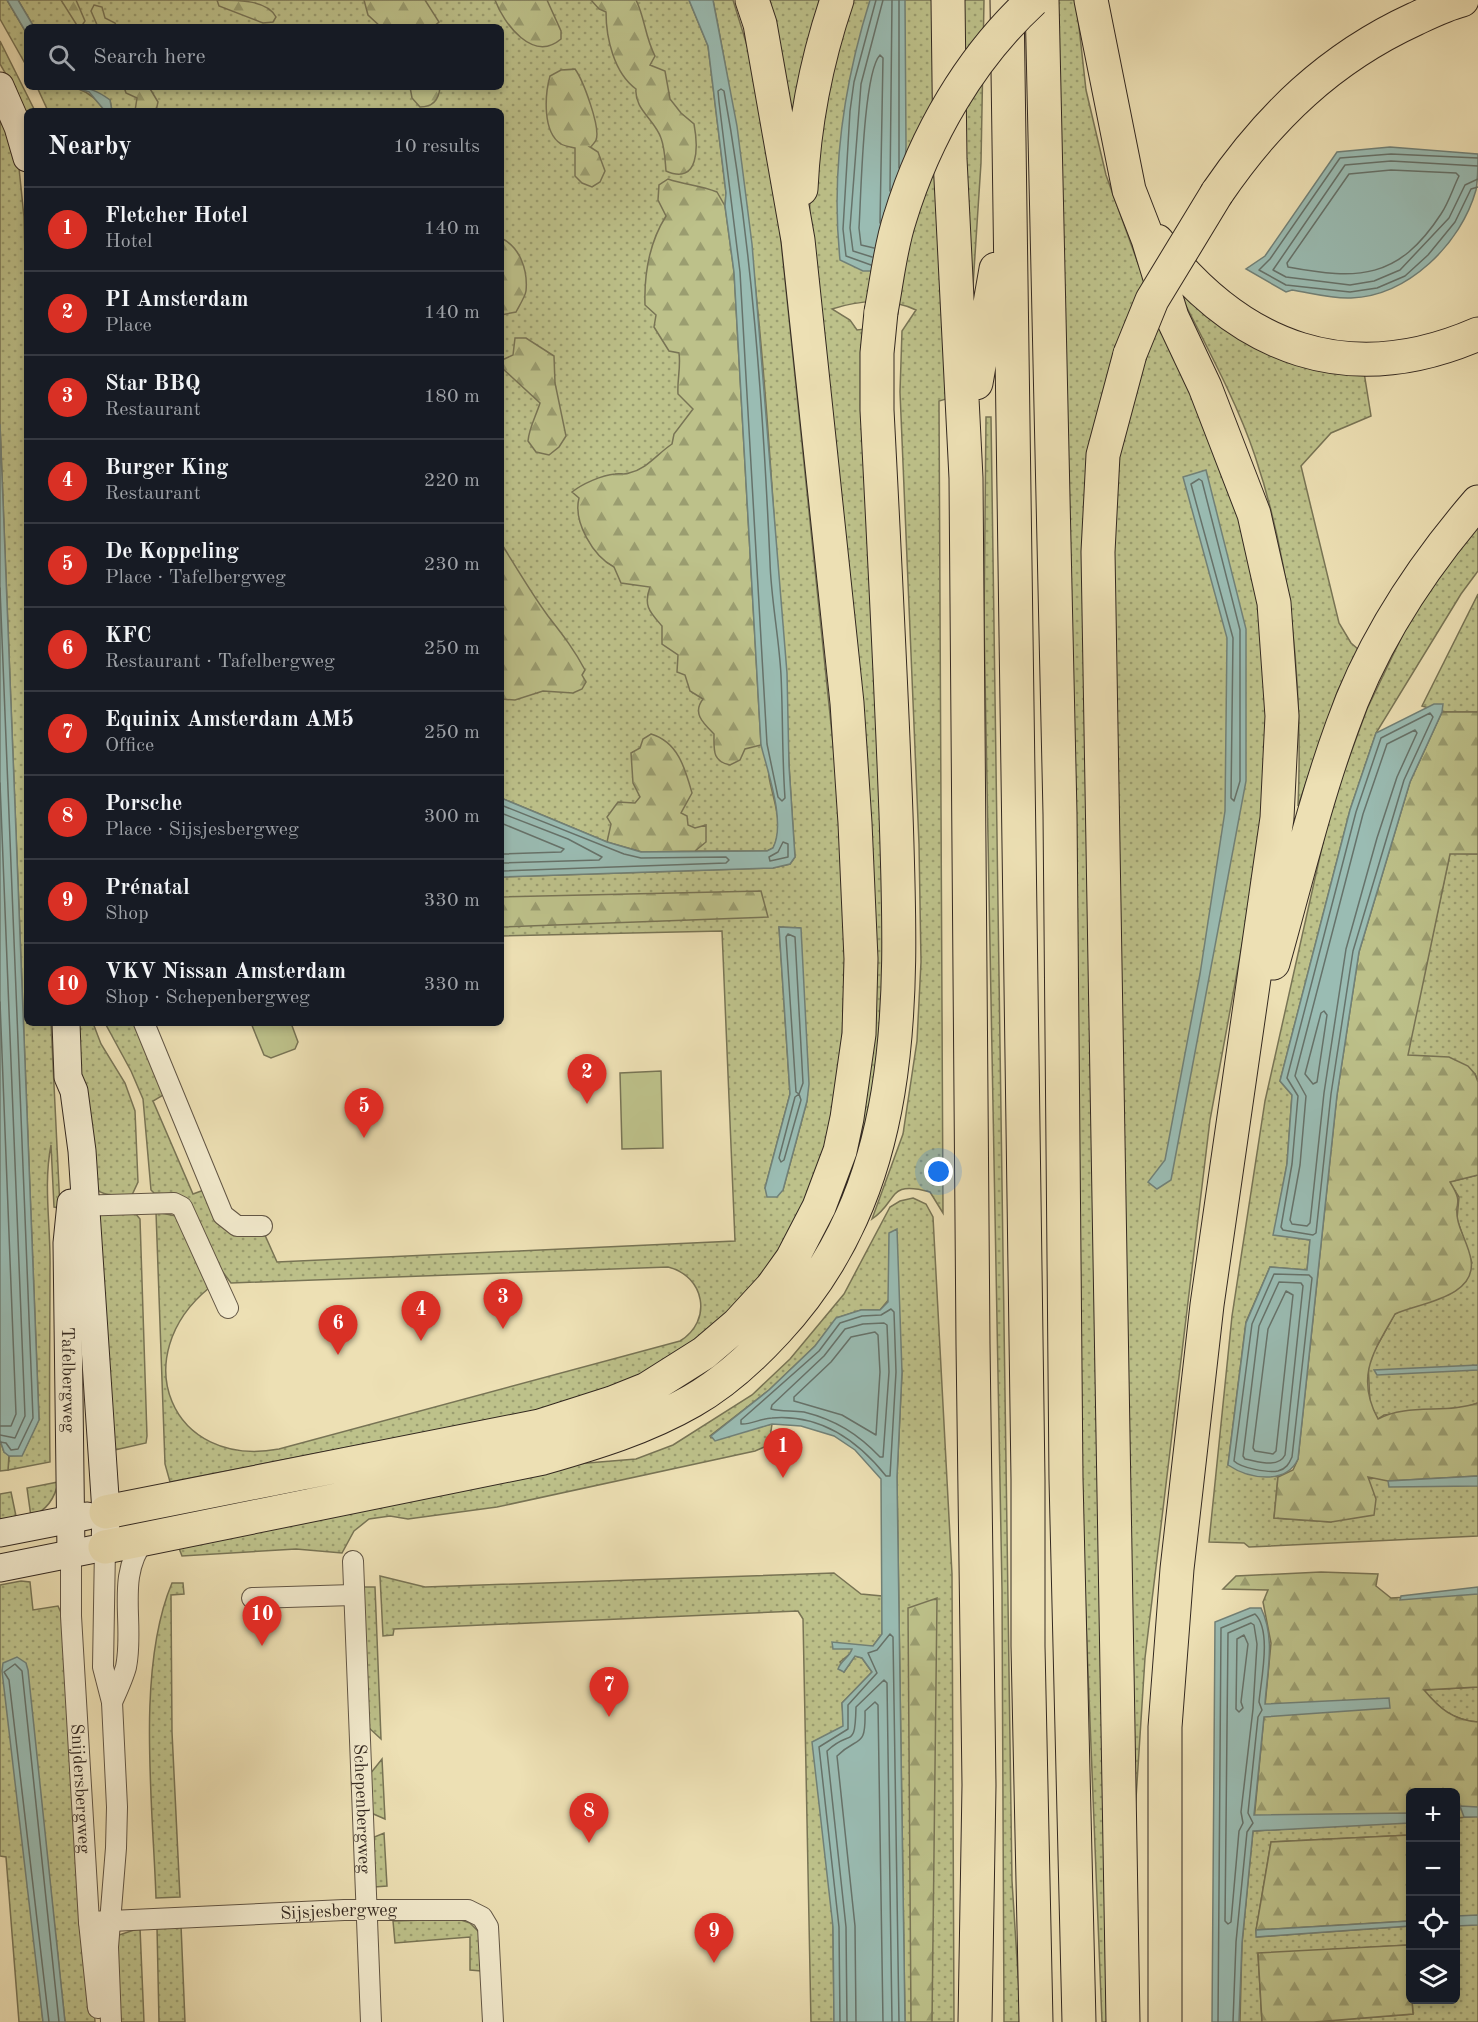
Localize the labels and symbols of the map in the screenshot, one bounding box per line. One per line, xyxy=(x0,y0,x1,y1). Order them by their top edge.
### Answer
pin: 2 xyxy=(568,1054,606,1104)
pin: 5 xyxy=(344,1088,384,1138)
your location xyxy=(924,1157,953,1186)
pin: 3 xyxy=(484,1280,522,1329)
pin: 4 xyxy=(402,1292,440,1341)
pin: 6 xyxy=(318,1306,358,1355)
street label: Tafelbergweg xyxy=(58,1327,77,1433)
pin: 1 xyxy=(764,1428,802,1478)
pin: 10 xyxy=(242,1596,282,1646)
pin: 7 xyxy=(590,1668,628,1717)
street label: Snijdersbergweg xyxy=(67,1723,93,1855)
street label: Schepenbergweg xyxy=(350,1743,373,1875)
pin: 8 xyxy=(570,1794,608,1843)
street label: Sijsjesbergweg xyxy=(280,1902,398,1923)
pin: 9 xyxy=(694,1914,734,1963)

